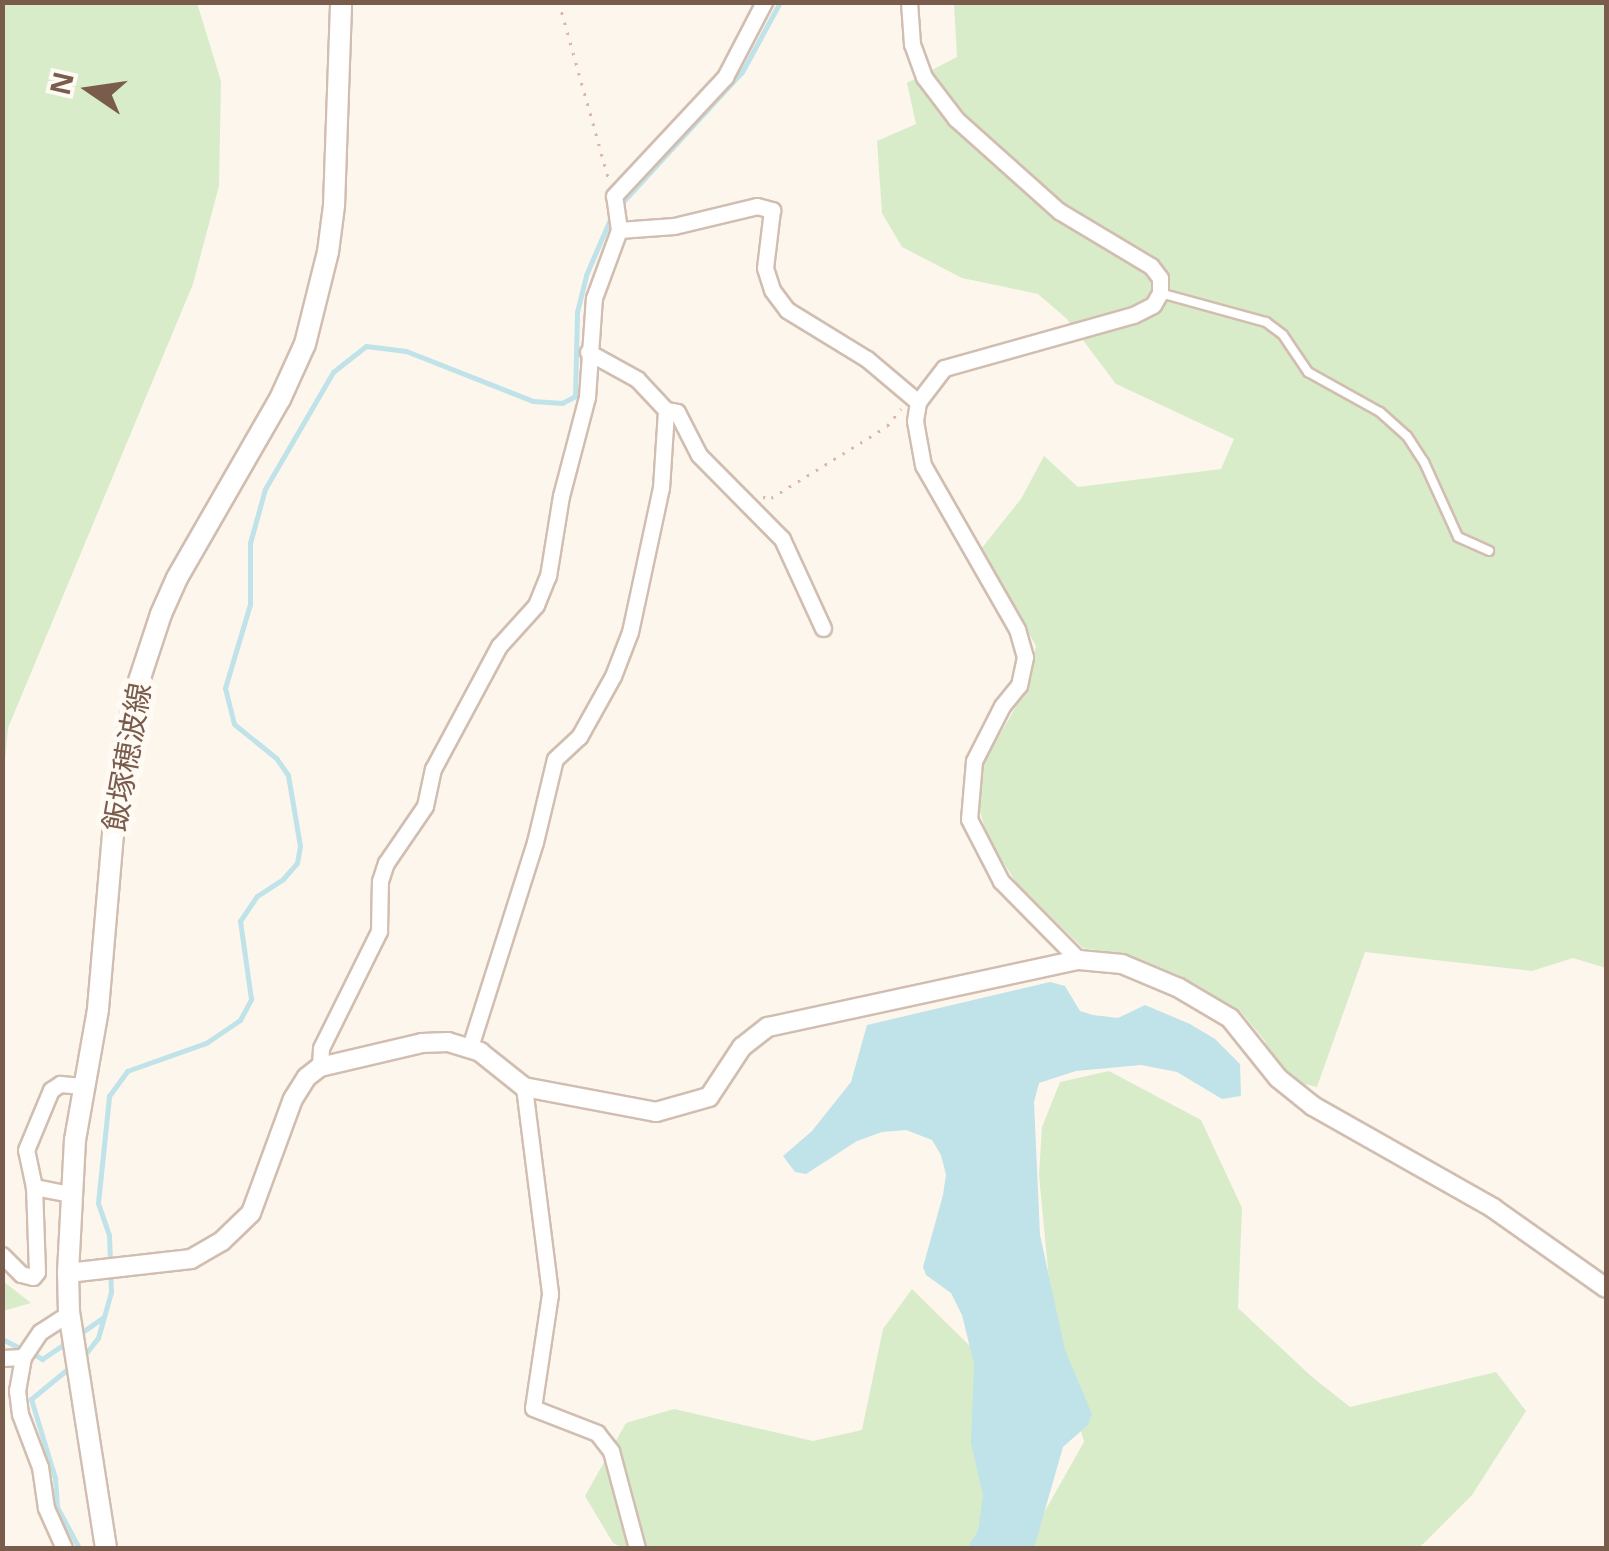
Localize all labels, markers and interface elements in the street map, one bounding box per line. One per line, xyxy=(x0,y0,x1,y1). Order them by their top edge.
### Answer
north arrow xyxy=(40,40,140,140)
text: N xyxy=(40,68,82,99)
street label: 飯塚穂波線 xyxy=(96,680,158,834)

